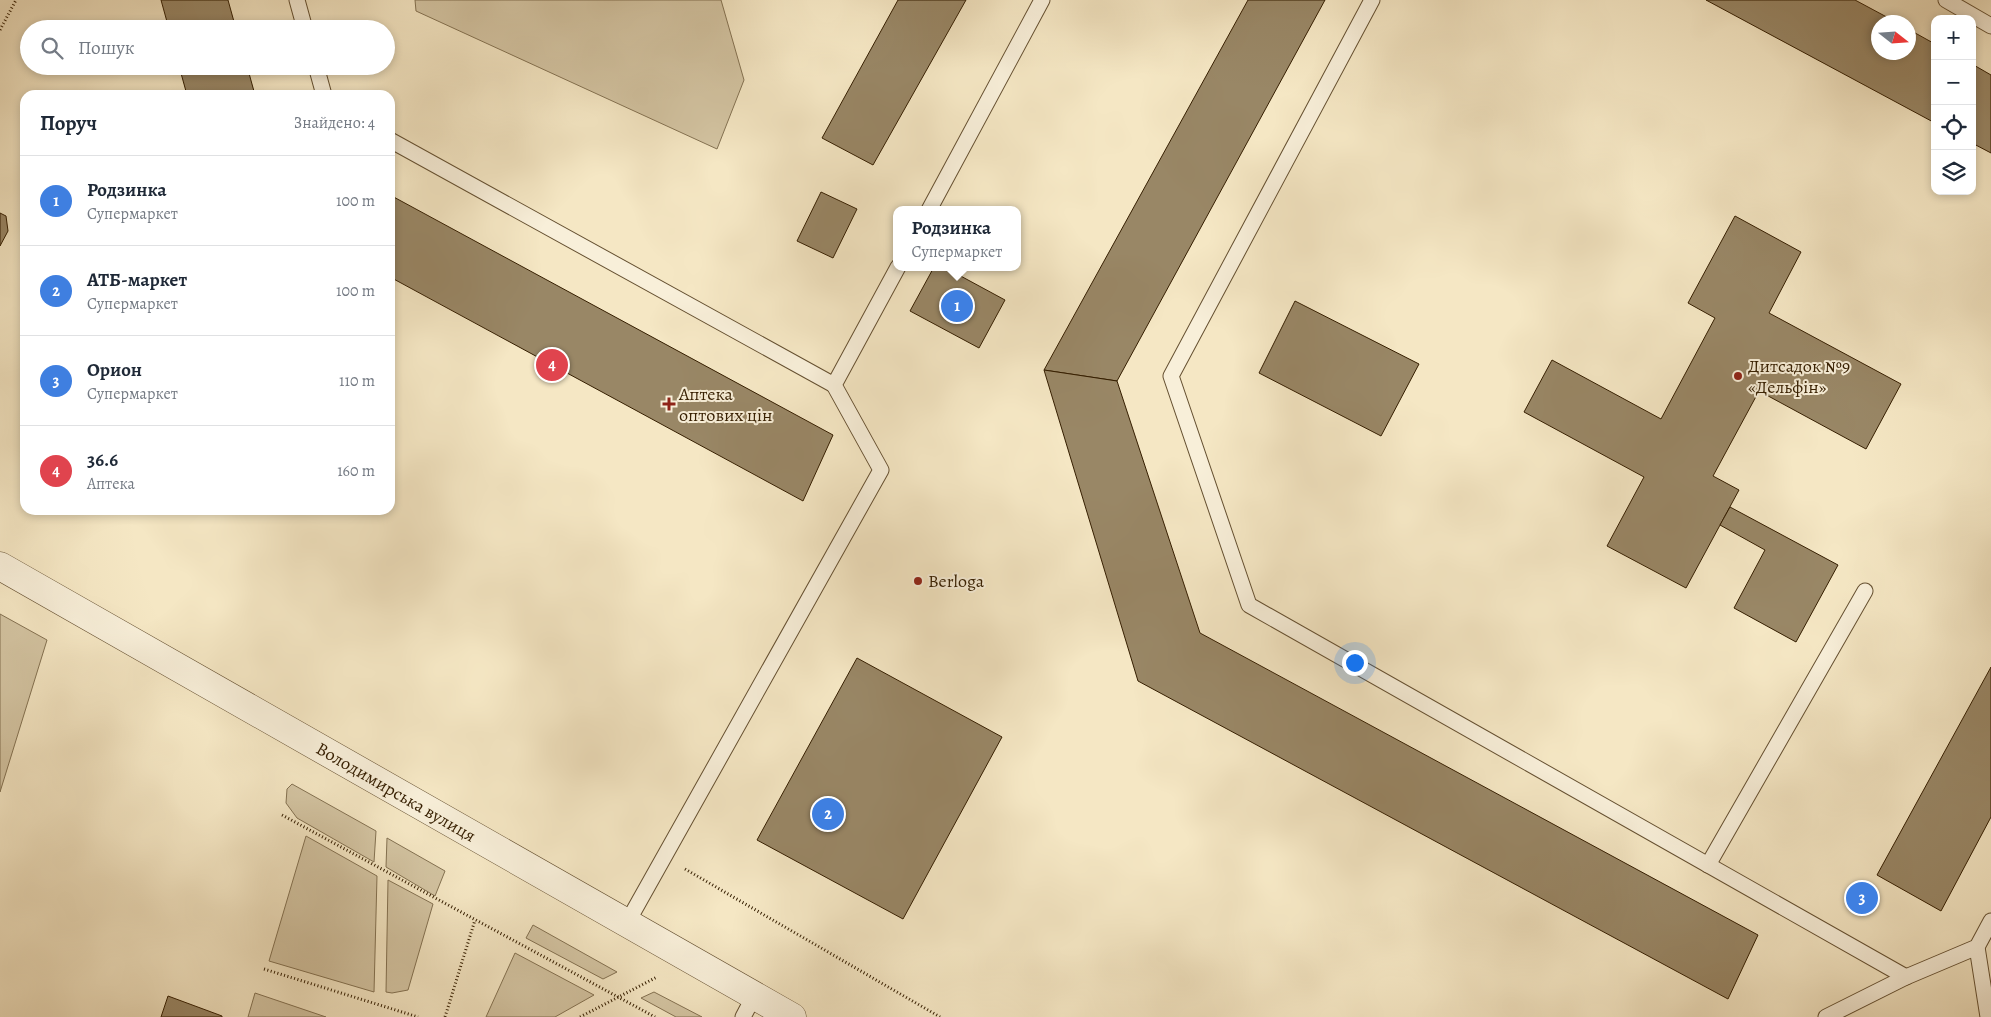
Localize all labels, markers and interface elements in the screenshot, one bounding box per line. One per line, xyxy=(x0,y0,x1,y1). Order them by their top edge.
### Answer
north arrow xyxy=(1871,15,1916,60)
map controls xyxy=(1931,15,1976,195)
button: + xyxy=(1931,15,1976,60)
search box xyxy=(20,20,395,75)
icon: search xyxy=(38,34,66,62)
text: Пошук xyxy=(78,35,135,61)
button: − xyxy=(1931,60,1976,105)
button: locate xyxy=(1931,105,1976,150)
text: Поруч xyxy=(40,109,97,137)
text: Знайдено: 4 xyxy=(294,112,375,134)
button: layers xyxy=(1931,150,1976,195)
text: Родзинка xyxy=(87,177,166,203)
text: 1 xyxy=(53,190,59,212)
text: 100 m xyxy=(336,190,375,212)
text: Супермаркет xyxy=(87,203,178,225)
popup xyxy=(893,206,1021,271)
text: Родзинка xyxy=(912,215,991,241)
text: Супермаркет xyxy=(912,241,1002,263)
text: АТБ-маркет xyxy=(87,267,187,293)
text: 2 xyxy=(52,280,60,302)
text: 100 m xyxy=(336,280,375,302)
pin: 1 xyxy=(941,287,973,325)
text: Супермаркет xyxy=(87,293,178,315)
pin: 4 xyxy=(536,346,568,384)
place label: Дитсадок №9 «Дельфiн» xyxy=(1748,354,1850,399)
text: Орион xyxy=(87,357,142,383)
text: 3 xyxy=(53,370,59,392)
text: 110 m xyxy=(339,370,375,392)
marker: Дитсадок №9 «Дельфiн» xyxy=(1732,370,1744,382)
place label: Аптека оптових цін xyxy=(678,382,773,427)
text: Супермаркет xyxy=(87,383,178,405)
marker: Аптека оптових цін xyxy=(663,398,675,410)
text: 36.6 xyxy=(87,447,118,473)
text: 4 xyxy=(52,460,60,482)
text: 160 m xyxy=(337,460,375,482)
text: Аптека xyxy=(87,473,135,495)
place label: Berloga xyxy=(928,569,985,593)
marker: Berloga xyxy=(912,575,924,587)
your location xyxy=(1342,650,1368,676)
street label: Володимирська вулиця xyxy=(312,736,480,848)
pin: 2 xyxy=(812,795,844,833)
pin: 3 xyxy=(1846,879,1878,917)

